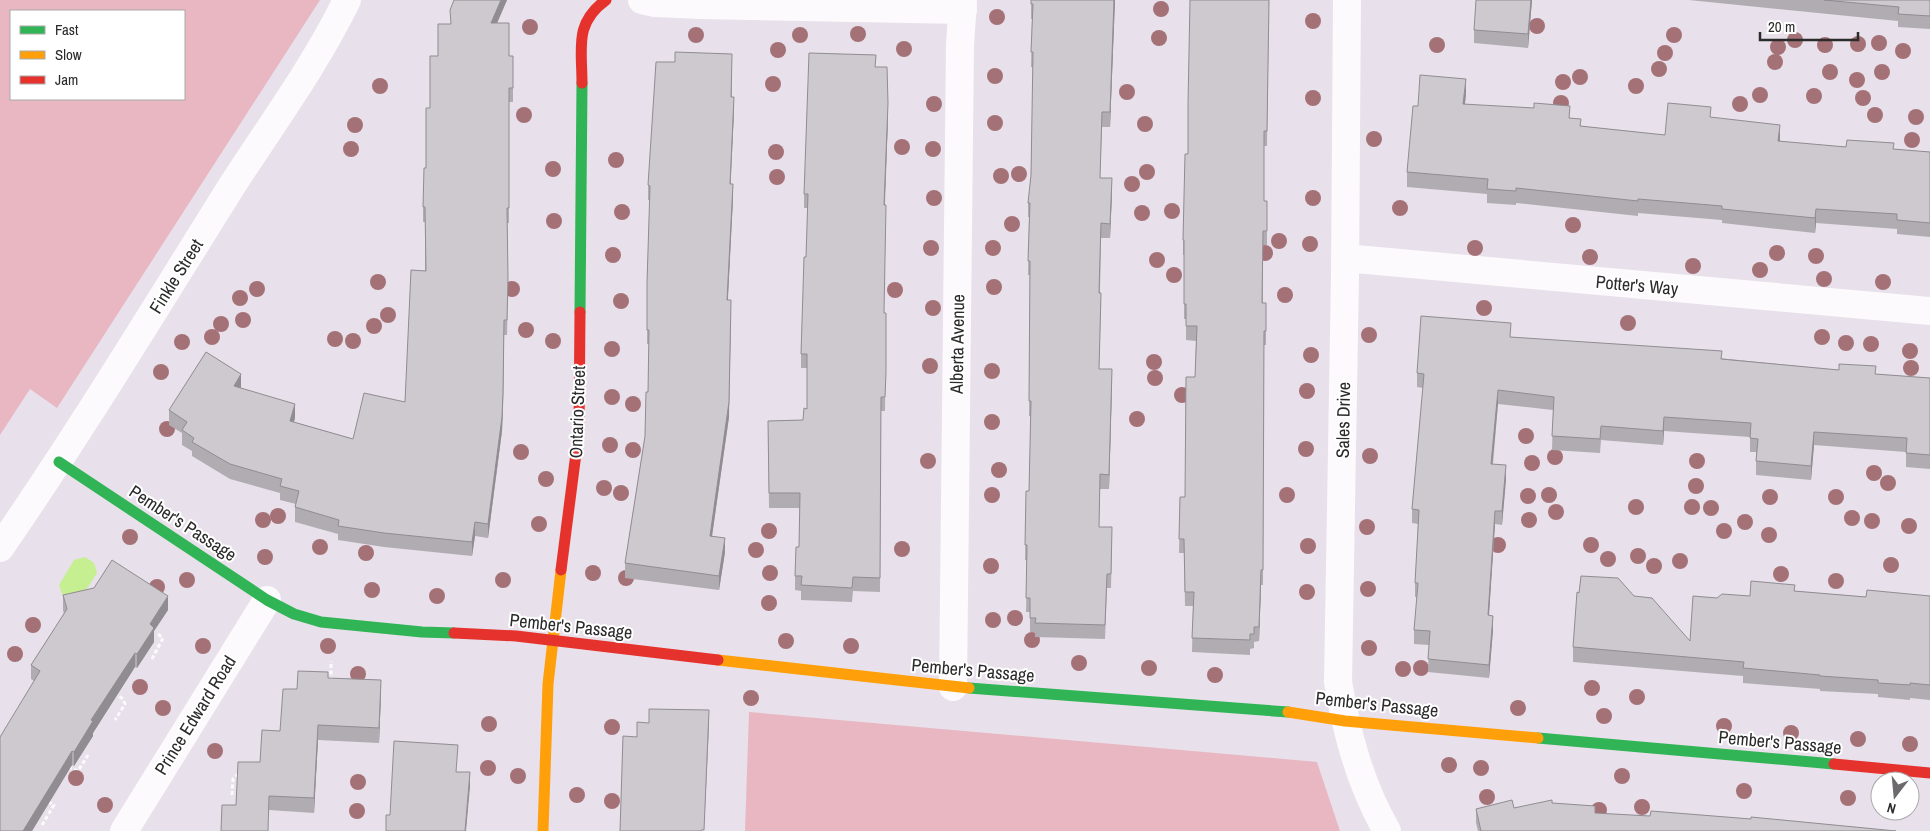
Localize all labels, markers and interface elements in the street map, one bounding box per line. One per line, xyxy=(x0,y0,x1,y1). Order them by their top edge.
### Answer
legend xyxy=(10,10,185,100)
scale bar xyxy=(1760,10,1858,42)
text: 20 m xyxy=(1768,16,1795,37)
text: Fast xyxy=(55,19,79,40)
text: Slow xyxy=(55,44,82,65)
text: Jam xyxy=(55,69,78,90)
street label: Finkle Street xyxy=(143,234,209,318)
street label: Potter's Way xyxy=(1595,269,1680,301)
street label: Alberta Avenue xyxy=(944,294,970,395)
street label: Ontario Street xyxy=(563,365,591,459)
street label: Sales Drive xyxy=(1330,382,1356,458)
street label: Pember's Passage xyxy=(124,479,242,567)
street label: Pember's Passage xyxy=(508,607,634,645)
street label: Prince Edward Road xyxy=(148,651,242,779)
street label: Pember's Passage xyxy=(910,652,1036,688)
street label: Pember's Passage xyxy=(1314,685,1440,723)
street label: Pember's Passage xyxy=(1717,724,1843,760)
north arrow xyxy=(1870,771,1920,821)
text: N xyxy=(1885,799,1898,818)

